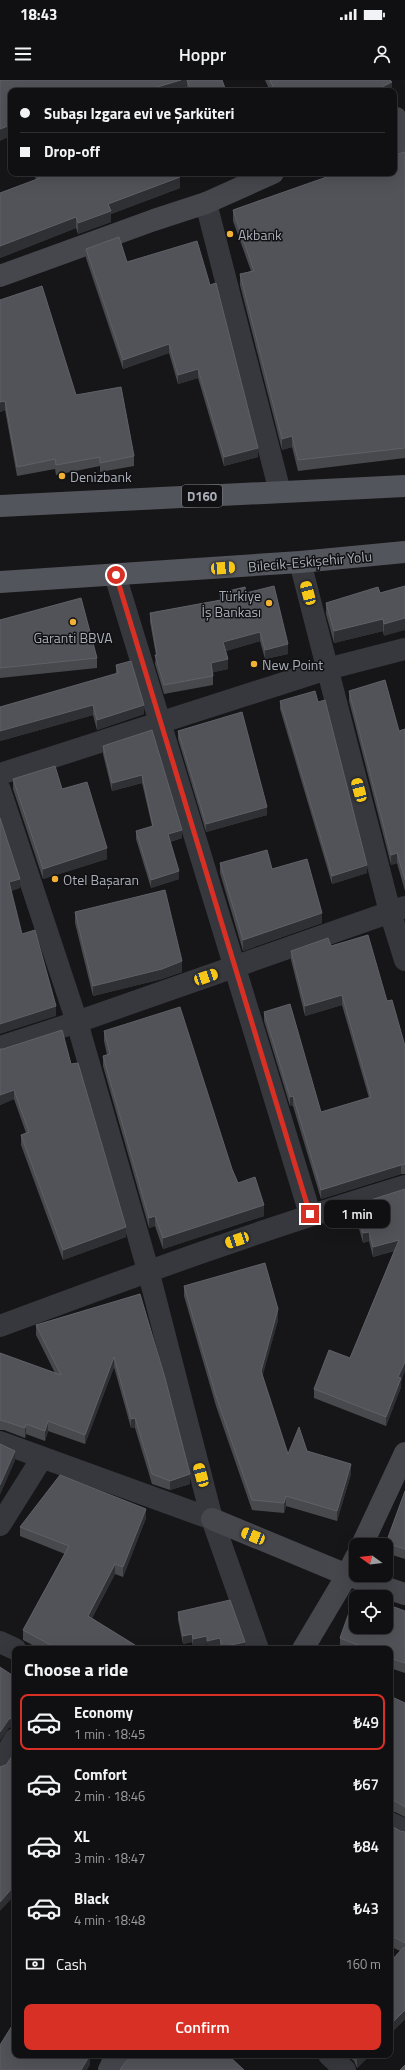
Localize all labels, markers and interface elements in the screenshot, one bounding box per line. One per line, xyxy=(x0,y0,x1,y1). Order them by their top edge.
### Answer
text: 18:43 xyxy=(20,3,57,26)
text: Hoppr xyxy=(179,41,226,68)
icon: menu xyxy=(12,43,34,65)
icon: person xyxy=(371,43,393,65)
text: Subaşı Izgara evi ve Şarküteri xyxy=(44,102,234,125)
text: Drop-off xyxy=(44,140,100,163)
place label: Akbank xyxy=(238,224,282,245)
marker: Akbank xyxy=(225,229,235,239)
place label: Denizbank xyxy=(70,466,132,487)
marker: Denizbank xyxy=(57,471,67,481)
road number: D160 xyxy=(182,485,222,507)
street label: Bilecik-Eskişehir Yolu xyxy=(247,545,373,577)
car xyxy=(211,561,235,575)
route start xyxy=(107,566,125,584)
car xyxy=(299,580,317,606)
place label: Türkiye İş Bankası xyxy=(202,585,261,622)
marker: Türkiye İş Bankası xyxy=(264,598,274,608)
marker: Garanti BBVA xyxy=(68,617,78,627)
place label: Garanti BBVA xyxy=(33,627,113,648)
place label: New Point xyxy=(262,654,323,675)
marker: New Point xyxy=(249,659,259,669)
car xyxy=(350,777,368,803)
place label: Otel Başaran xyxy=(63,869,139,890)
marker: Otel Başaran xyxy=(50,874,60,884)
car xyxy=(193,967,219,987)
callout: 1 min xyxy=(324,1200,390,1228)
text: 1 min xyxy=(341,1204,373,1224)
route end xyxy=(301,1205,319,1223)
car xyxy=(224,1230,250,1250)
car xyxy=(192,1462,210,1488)
car xyxy=(240,1526,266,1546)
north arrow xyxy=(349,1538,393,1582)
map controls xyxy=(349,1538,393,1634)
button: locate xyxy=(349,1590,393,1634)
text: Choose a ride xyxy=(24,1656,128,1683)
text: Economy xyxy=(74,1701,133,1724)
icon: car xyxy=(26,1704,62,1740)
text: ₺49 xyxy=(354,1711,379,1734)
text: 1 min · 18:45 xyxy=(74,1724,145,1744)
text: Comfort xyxy=(74,1763,127,1786)
icon: car xyxy=(26,1766,62,1802)
text: ₺67 xyxy=(354,1773,379,1796)
text: 2 min · 18:46 xyxy=(74,1786,145,1806)
text: XL xyxy=(74,1825,90,1848)
icon: car xyxy=(26,1828,62,1864)
text: ₺84 xyxy=(354,1835,379,1858)
text: 3 min · 18:47 xyxy=(74,1848,145,1868)
text: Black xyxy=(74,1887,109,1910)
icon: car xyxy=(26,1890,62,1926)
text: ₺43 xyxy=(354,1897,379,1920)
text: 4 min · 18:48 xyxy=(74,1910,145,1930)
icon: cash xyxy=(24,1953,46,1975)
text: Cash xyxy=(56,1953,87,1976)
text: 160 m xyxy=(345,1954,381,1974)
button: Confirm xyxy=(24,2004,381,2050)

